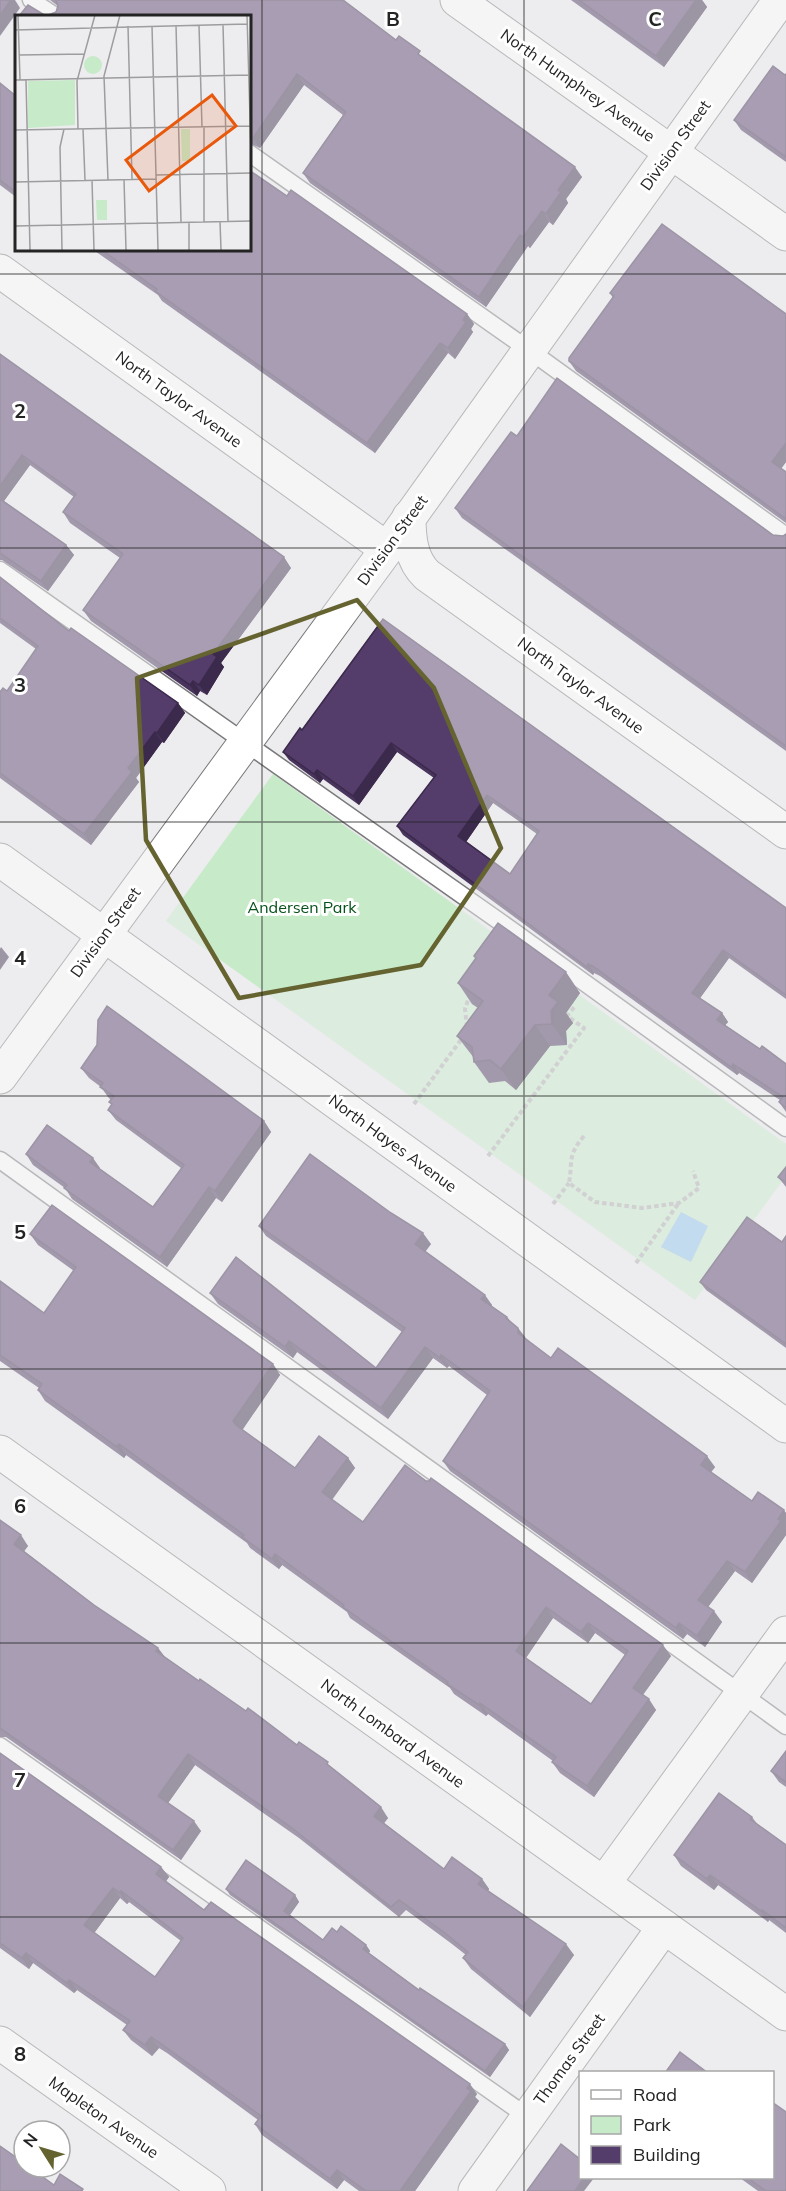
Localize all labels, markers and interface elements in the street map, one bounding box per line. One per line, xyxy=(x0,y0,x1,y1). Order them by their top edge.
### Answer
text: B xyxy=(386,6,400,31)
text: C xyxy=(648,6,662,31)
inset map xyxy=(15,15,250,250)
street label: North Humphrey Avenue xyxy=(497,24,659,146)
street label: Division Street xyxy=(636,96,715,194)
street label: North Taylor Avenue xyxy=(112,346,246,452)
text: 2 xyxy=(14,398,26,423)
street label: Division Street xyxy=(353,491,432,589)
street label: North Taylor Avenue xyxy=(514,632,648,738)
text: 3 xyxy=(14,672,26,697)
street label: Division Street xyxy=(66,883,145,981)
park label: Andersen Park xyxy=(247,897,357,917)
text: 4 xyxy=(14,945,26,970)
street label: North Hayes Avenue xyxy=(325,1090,461,1196)
text: 5 xyxy=(14,1219,26,1244)
text: 6 xyxy=(14,1493,26,1518)
street label: North Lombard Avenue xyxy=(317,1674,469,1792)
text: 7 xyxy=(14,1767,26,1792)
street label: Thomas Street xyxy=(529,2009,609,2109)
text: 8 xyxy=(14,2041,26,2066)
legend xyxy=(579,2071,774,2179)
street label: Mapleton Avenue xyxy=(45,2072,163,2162)
text: Road xyxy=(633,2083,677,2106)
text: Park xyxy=(633,2113,672,2136)
north arrow xyxy=(12,2119,72,2179)
text: N xyxy=(18,2129,42,2151)
text: Building xyxy=(633,2143,701,2166)

